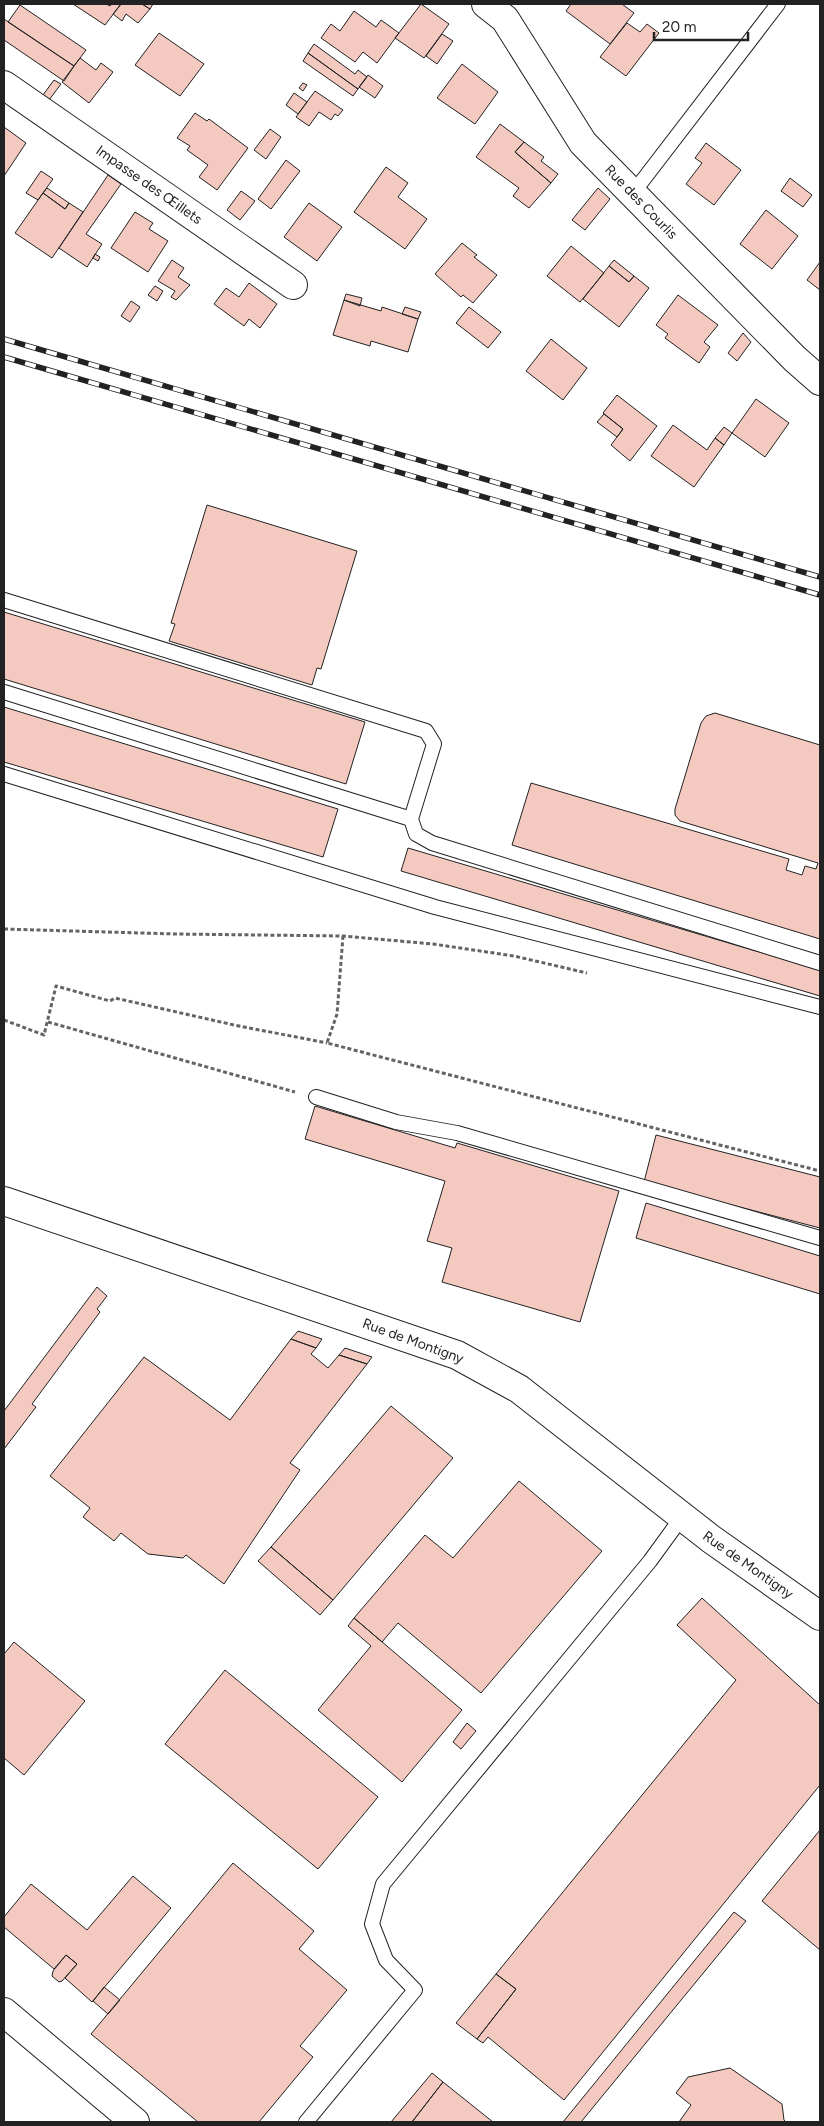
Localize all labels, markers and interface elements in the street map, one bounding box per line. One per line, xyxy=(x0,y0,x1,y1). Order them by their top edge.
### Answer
scale bar xyxy=(654,10,748,42)
text: 20 m xyxy=(662,18,696,36)
street label: Impasse des Œillets xyxy=(93,142,205,228)
street label: Rue des Courlis xyxy=(601,161,681,243)
street label: Rue de Montigny xyxy=(360,1315,467,1367)
street label: Rue de Montigny xyxy=(699,1527,797,1603)

